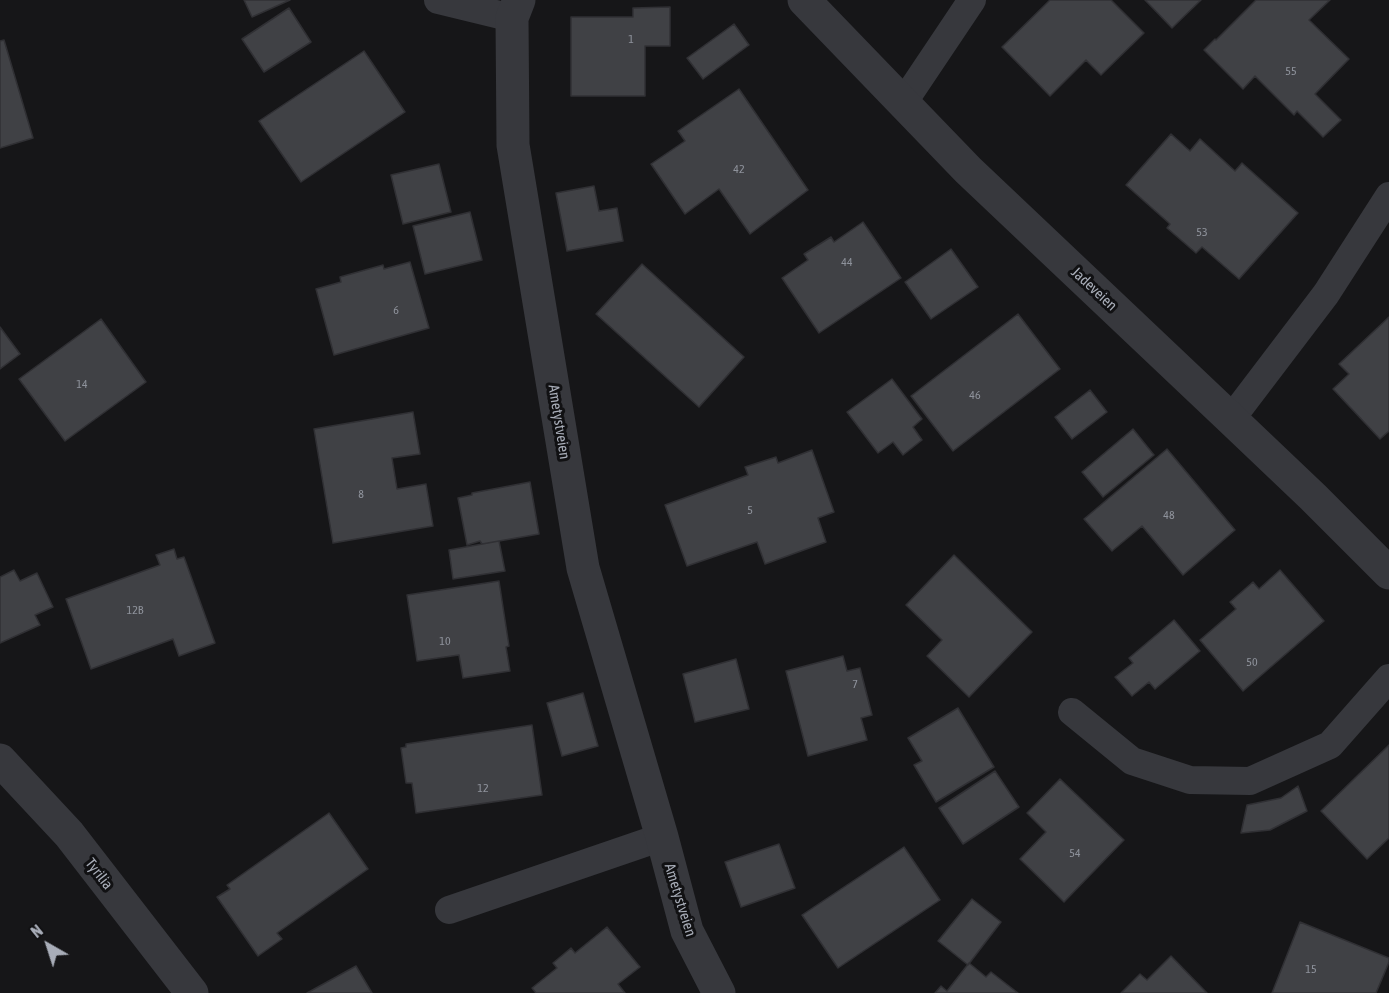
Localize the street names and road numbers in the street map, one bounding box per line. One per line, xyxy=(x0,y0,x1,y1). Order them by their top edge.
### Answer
street label: Jadeveien xyxy=(1067,263,1121,315)
street label: Ametystveien xyxy=(544,383,574,461)
street label: Tyrilia xyxy=(81,855,117,893)
street label: Ametystveien xyxy=(660,861,700,939)

